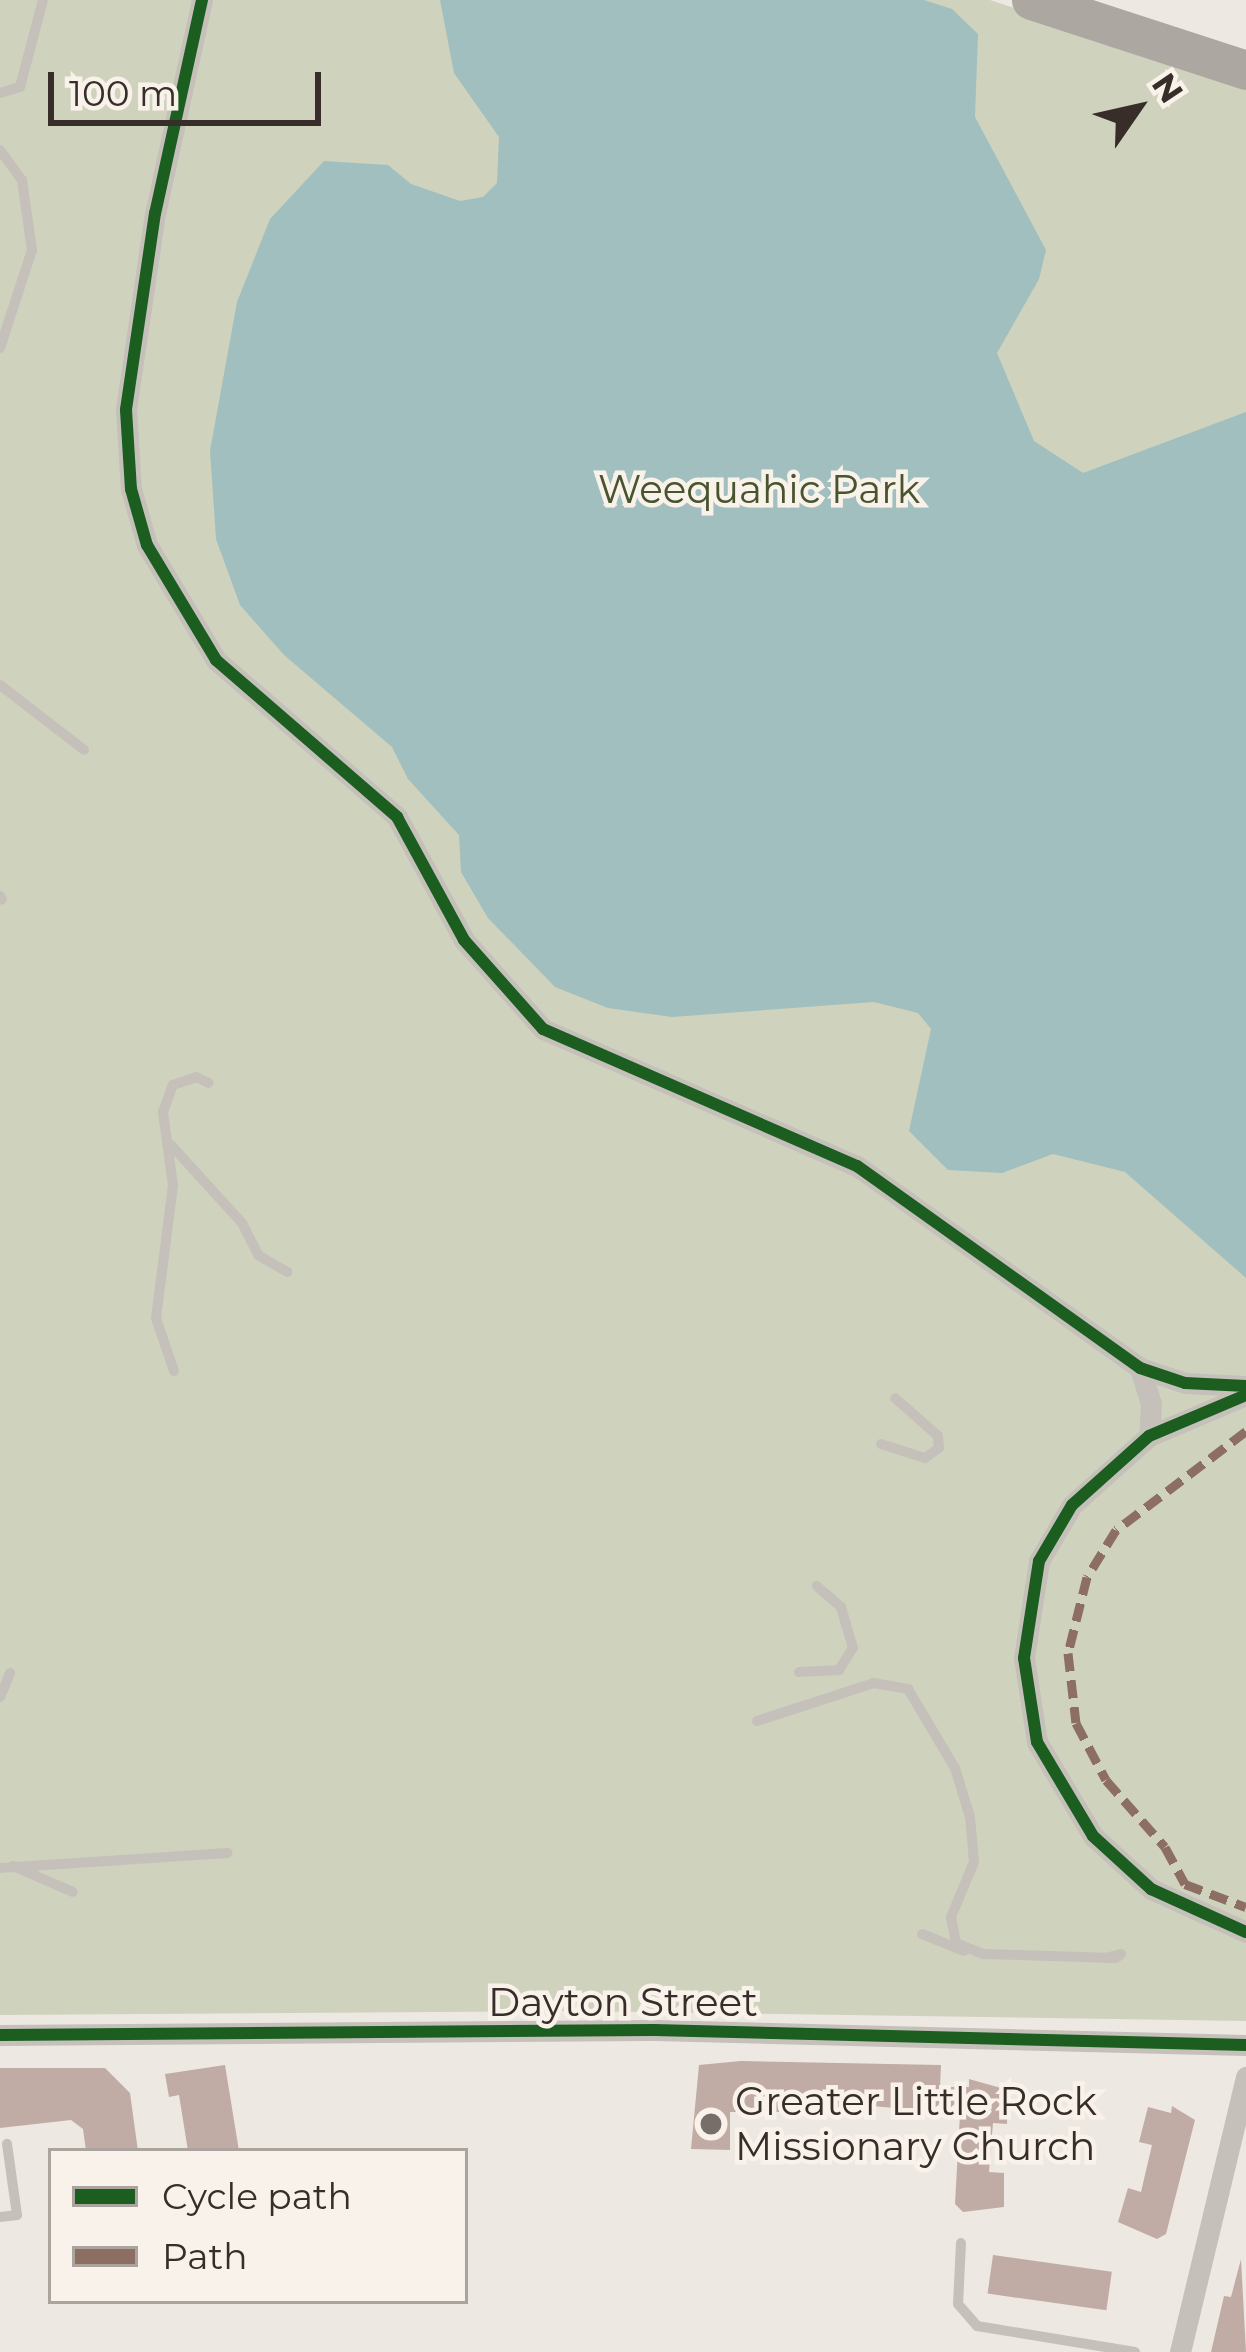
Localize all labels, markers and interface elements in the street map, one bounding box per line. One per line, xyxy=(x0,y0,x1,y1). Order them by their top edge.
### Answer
scale bar xyxy=(54,48,327,122)
north arrow xyxy=(1078,48,1198,168)
text: N xyxy=(1144,66,1192,110)
text: 100 m xyxy=(69,71,177,115)
park label: Weequahic Park xyxy=(598,466,920,512)
street label: Dayton Street xyxy=(488,1979,758,2025)
place label: Greater Little Rock Missionary Church xyxy=(735,2079,1097,2170)
marker: Greater Little Rock Missionary Church xyxy=(698,2111,724,2137)
legend xyxy=(48,2148,468,2304)
text: Cycle path xyxy=(162,2174,352,2218)
text: Path xyxy=(162,2234,248,2278)

